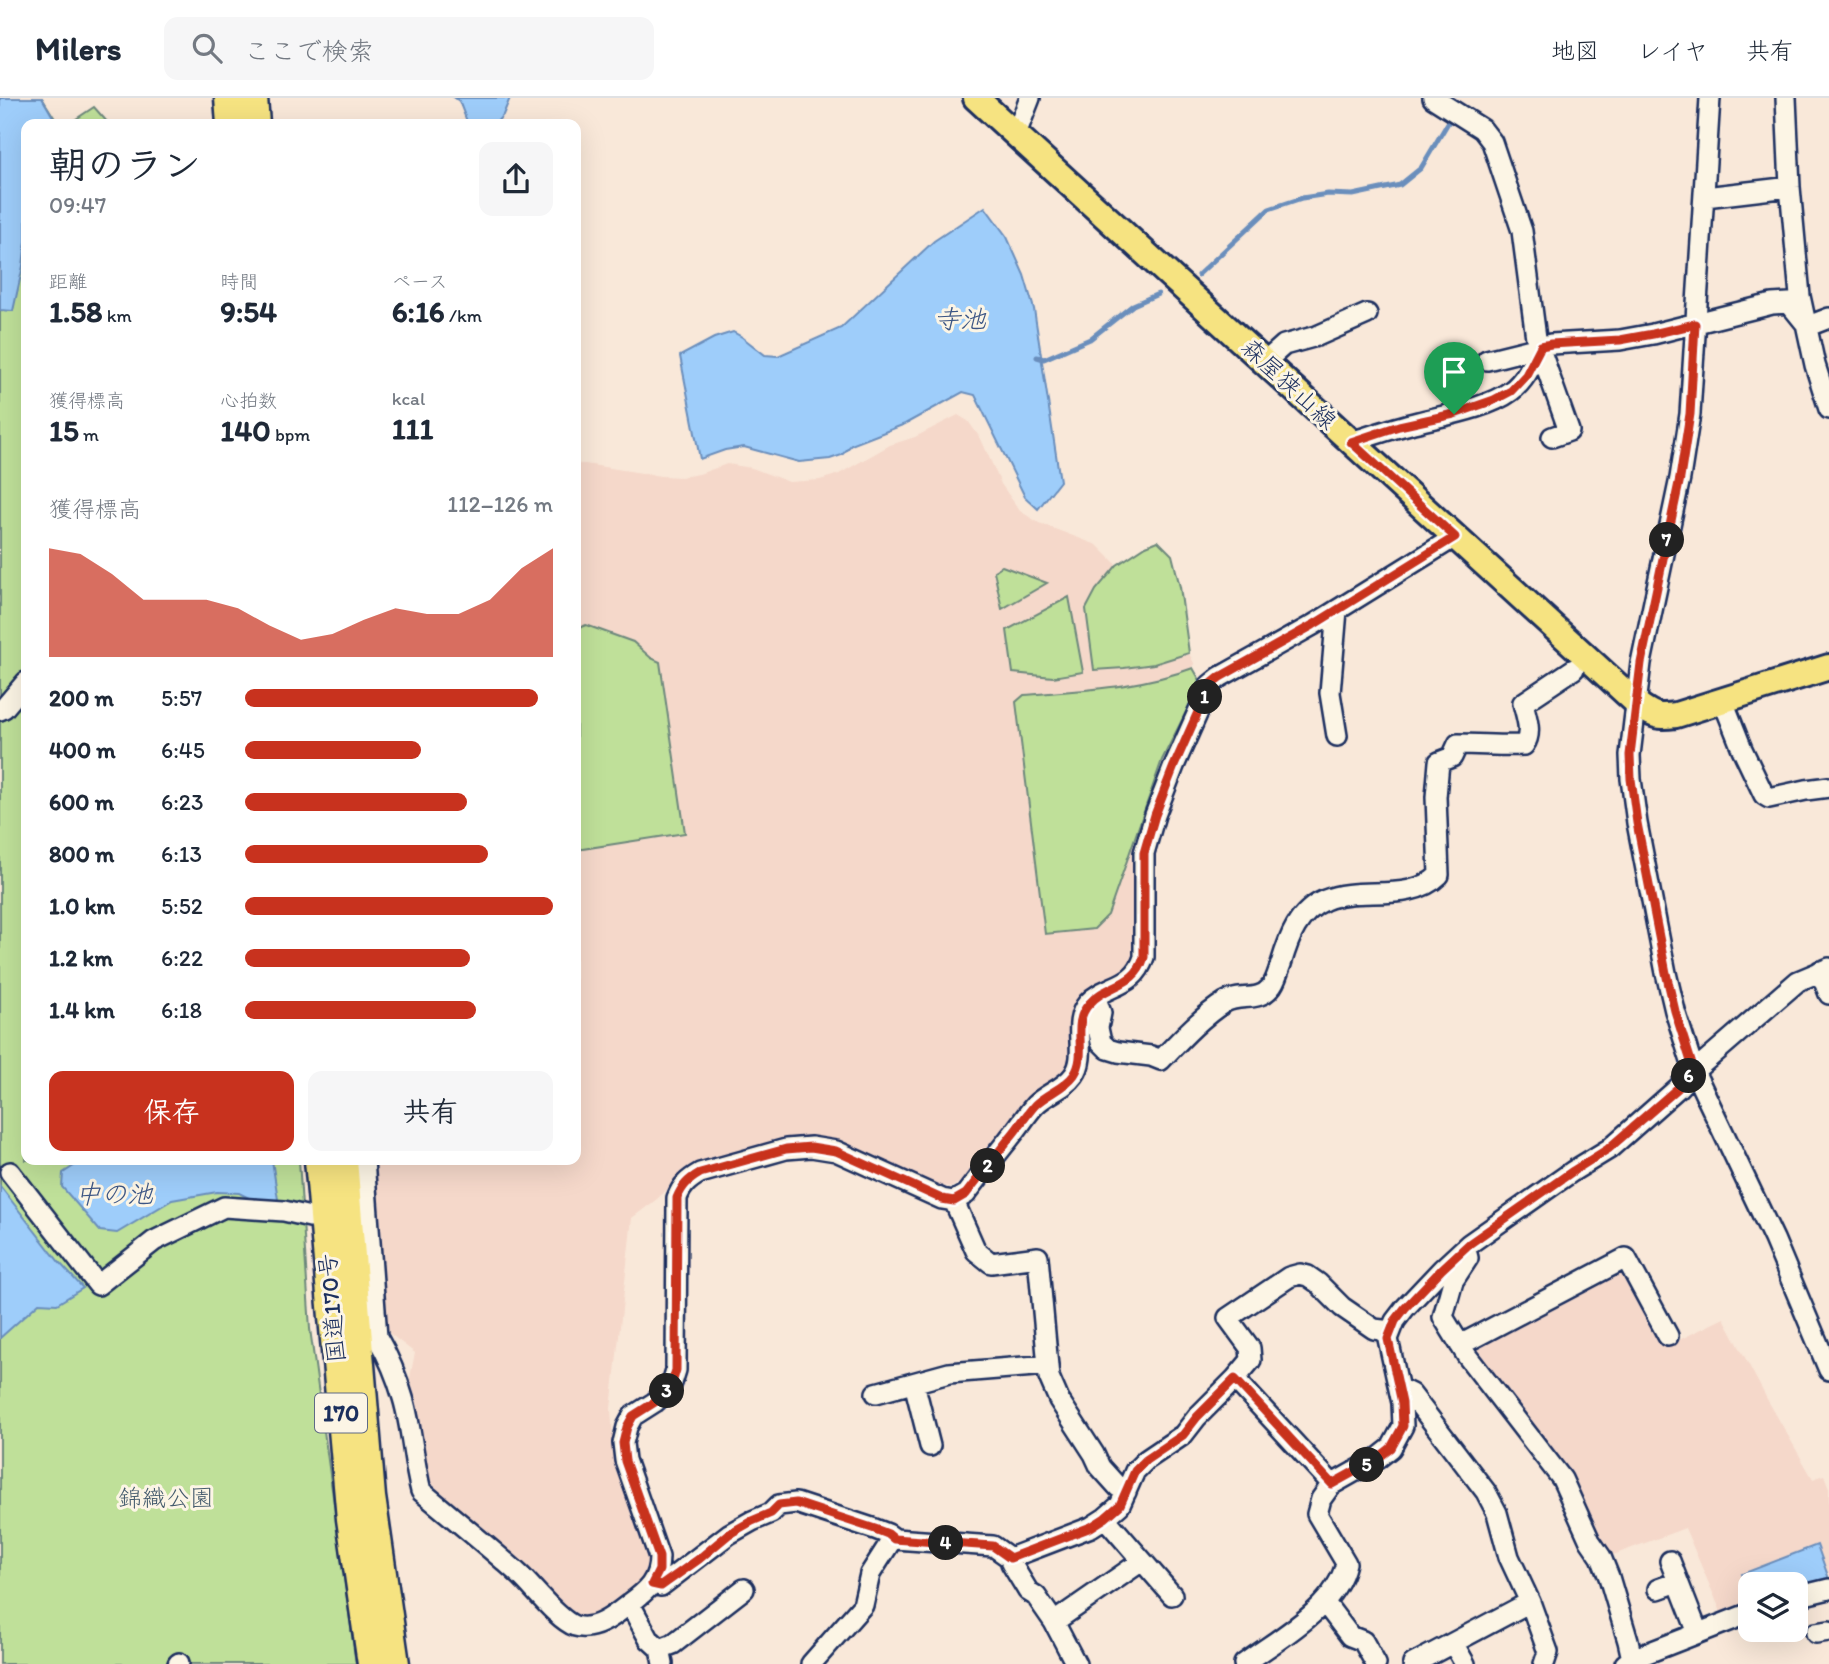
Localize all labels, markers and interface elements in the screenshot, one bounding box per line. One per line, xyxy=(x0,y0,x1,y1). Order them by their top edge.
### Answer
search box xyxy=(164,17,654,80)
text: Milers xyxy=(35,29,122,68)
icon: search xyxy=(188,29,226,67)
text: ここで検索 xyxy=(244,35,374,67)
text: 地図 xyxy=(1551,36,1599,65)
text: レイヤ xyxy=(1637,36,1708,65)
text: 共有 xyxy=(1746,36,1794,65)
text: 朝のラン xyxy=(49,142,201,188)
button: share xyxy=(479,142,553,216)
text: 09:47 xyxy=(49,191,106,219)
text: 距離 xyxy=(49,270,87,293)
text: 時間 xyxy=(220,270,258,293)
text: ペース xyxy=(392,270,448,293)
text: 1.58 xyxy=(49,293,103,330)
text: 9:54 xyxy=(220,293,277,330)
text: 6:16 xyxy=(392,293,445,330)
water label: 寺池 xyxy=(934,303,987,335)
text: km xyxy=(103,304,132,327)
text: /km xyxy=(445,304,482,327)
street label: 森屋狭山線 xyxy=(1236,332,1343,435)
pin xyxy=(1424,342,1484,414)
icon: arrive xyxy=(1435,353,1473,391)
text: kcal xyxy=(392,387,425,410)
text: 獲得標高 xyxy=(49,389,125,412)
text: 心拍数 xyxy=(220,389,277,412)
text: 111 xyxy=(392,410,433,447)
text: 15 xyxy=(49,412,79,449)
text: 140 xyxy=(220,412,271,449)
text: m xyxy=(79,423,99,446)
text: bpm xyxy=(271,423,310,446)
text: 112–126 m xyxy=(447,490,553,518)
text: 獲得標高 xyxy=(49,495,141,523)
pin: 7 xyxy=(1650,522,1684,558)
text: 7 xyxy=(1662,528,1671,551)
pin: 1 xyxy=(1188,680,1222,714)
text: 200 m xyxy=(49,684,114,712)
text: 5:57 xyxy=(161,684,202,712)
text: 1 xyxy=(1200,685,1209,708)
text: 400 m xyxy=(49,736,116,764)
text: 6:45 xyxy=(161,736,205,764)
text: 600 m xyxy=(49,788,114,816)
text: 6:23 xyxy=(161,788,203,816)
text: 800 m xyxy=(49,840,114,868)
text: 6:13 xyxy=(161,840,202,868)
text: 1.0 km xyxy=(49,892,115,920)
text: 5:52 xyxy=(161,892,203,920)
text: 1.2 km xyxy=(49,944,113,972)
text: 6:22 xyxy=(161,944,203,972)
text: 1.4 km xyxy=(49,996,115,1024)
text: 6:18 xyxy=(161,996,202,1024)
pin: 6 xyxy=(1672,1058,1706,1094)
text: 6 xyxy=(1683,1064,1694,1087)
button: 保存 xyxy=(49,1071,294,1151)
button: 共有 xyxy=(308,1071,553,1151)
pin: 2 xyxy=(970,1148,1006,1184)
text: 2 xyxy=(983,1154,993,1177)
water label: 中の池 xyxy=(75,1178,154,1210)
street label: 国道170号 xyxy=(312,1252,351,1364)
pin: 3 xyxy=(650,1374,684,1408)
text: 3 xyxy=(661,1379,672,1402)
road number: 170 xyxy=(315,1394,367,1432)
pin: 5 xyxy=(1350,1448,1384,1482)
text: 5 xyxy=(1362,1453,1371,1476)
park label: 錦織公園 xyxy=(118,1483,214,1512)
pin: 4 xyxy=(928,1526,964,1560)
text: 4 xyxy=(940,1531,951,1554)
map controls xyxy=(1738,1572,1808,1642)
button: layers xyxy=(1738,1572,1808,1642)

